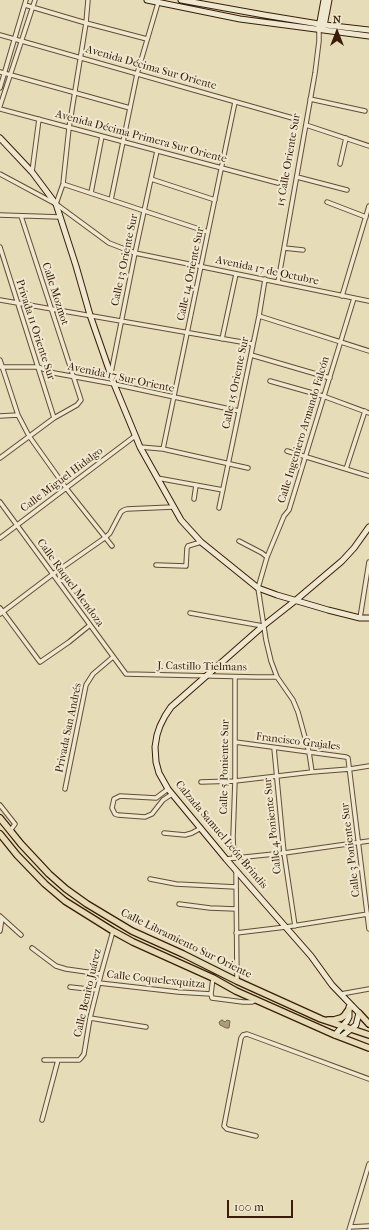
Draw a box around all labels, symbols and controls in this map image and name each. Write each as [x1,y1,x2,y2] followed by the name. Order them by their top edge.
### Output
[317,12,357,52] north arrow
[333,13,341,26] text: N
[84,43,218,93] street label: Avenida Décima Sur Oriente
[54,108,228,166] street label: Avenida Décima Primera Sur Oriente
[274,113,304,207] street label: 15 Calle Oriente Sur
[109,213,141,307] street label: Calle 13 Oriente Sur
[175,226,207,322] street label: Calle 14 Oriente Sur
[214,254,320,288] street label: Avenida 17 de Octubre
[39,261,71,327] street label: Calle Mozmot
[12,278,58,382] street label: Privada 11 Oriente Sur
[220,336,252,430] street label: Calle 15 Oriente Sur
[275,355,333,505] street label: Calle Ingeniero Armando Falcón
[66,360,176,396] street label: Avenida 17 Sur Oriente
[18,445,106,515] street label: Calle Miguel Hidalgo
[34,536,106,630] street label: Calle Raquel Mendoza
[157,660,247,674] street label: J. Castillo Tielmans
[53,682,85,774] street label: Privada San Andrés
[218,719,232,815] street label: Calle 5 Poniente Sur
[255,730,341,754] street label: Francisco Grajales
[261,777,285,875] street label: Calle 4 Poniente Sur
[172,778,270,892] street label: Calzada Samuel León Brindis
[339,802,363,898] street label: Calle 3 Poniente Sur
[118,906,254,982] street label: Calle Libramiento Sur Oriente
[71,947,105,1039] street label: Calle Benito Juárez
[106,968,206,992] street label: Calle Coquelexquitza
[229,1192,295,1218] scale bar
[234,1200,264,1214] text: 100 m

